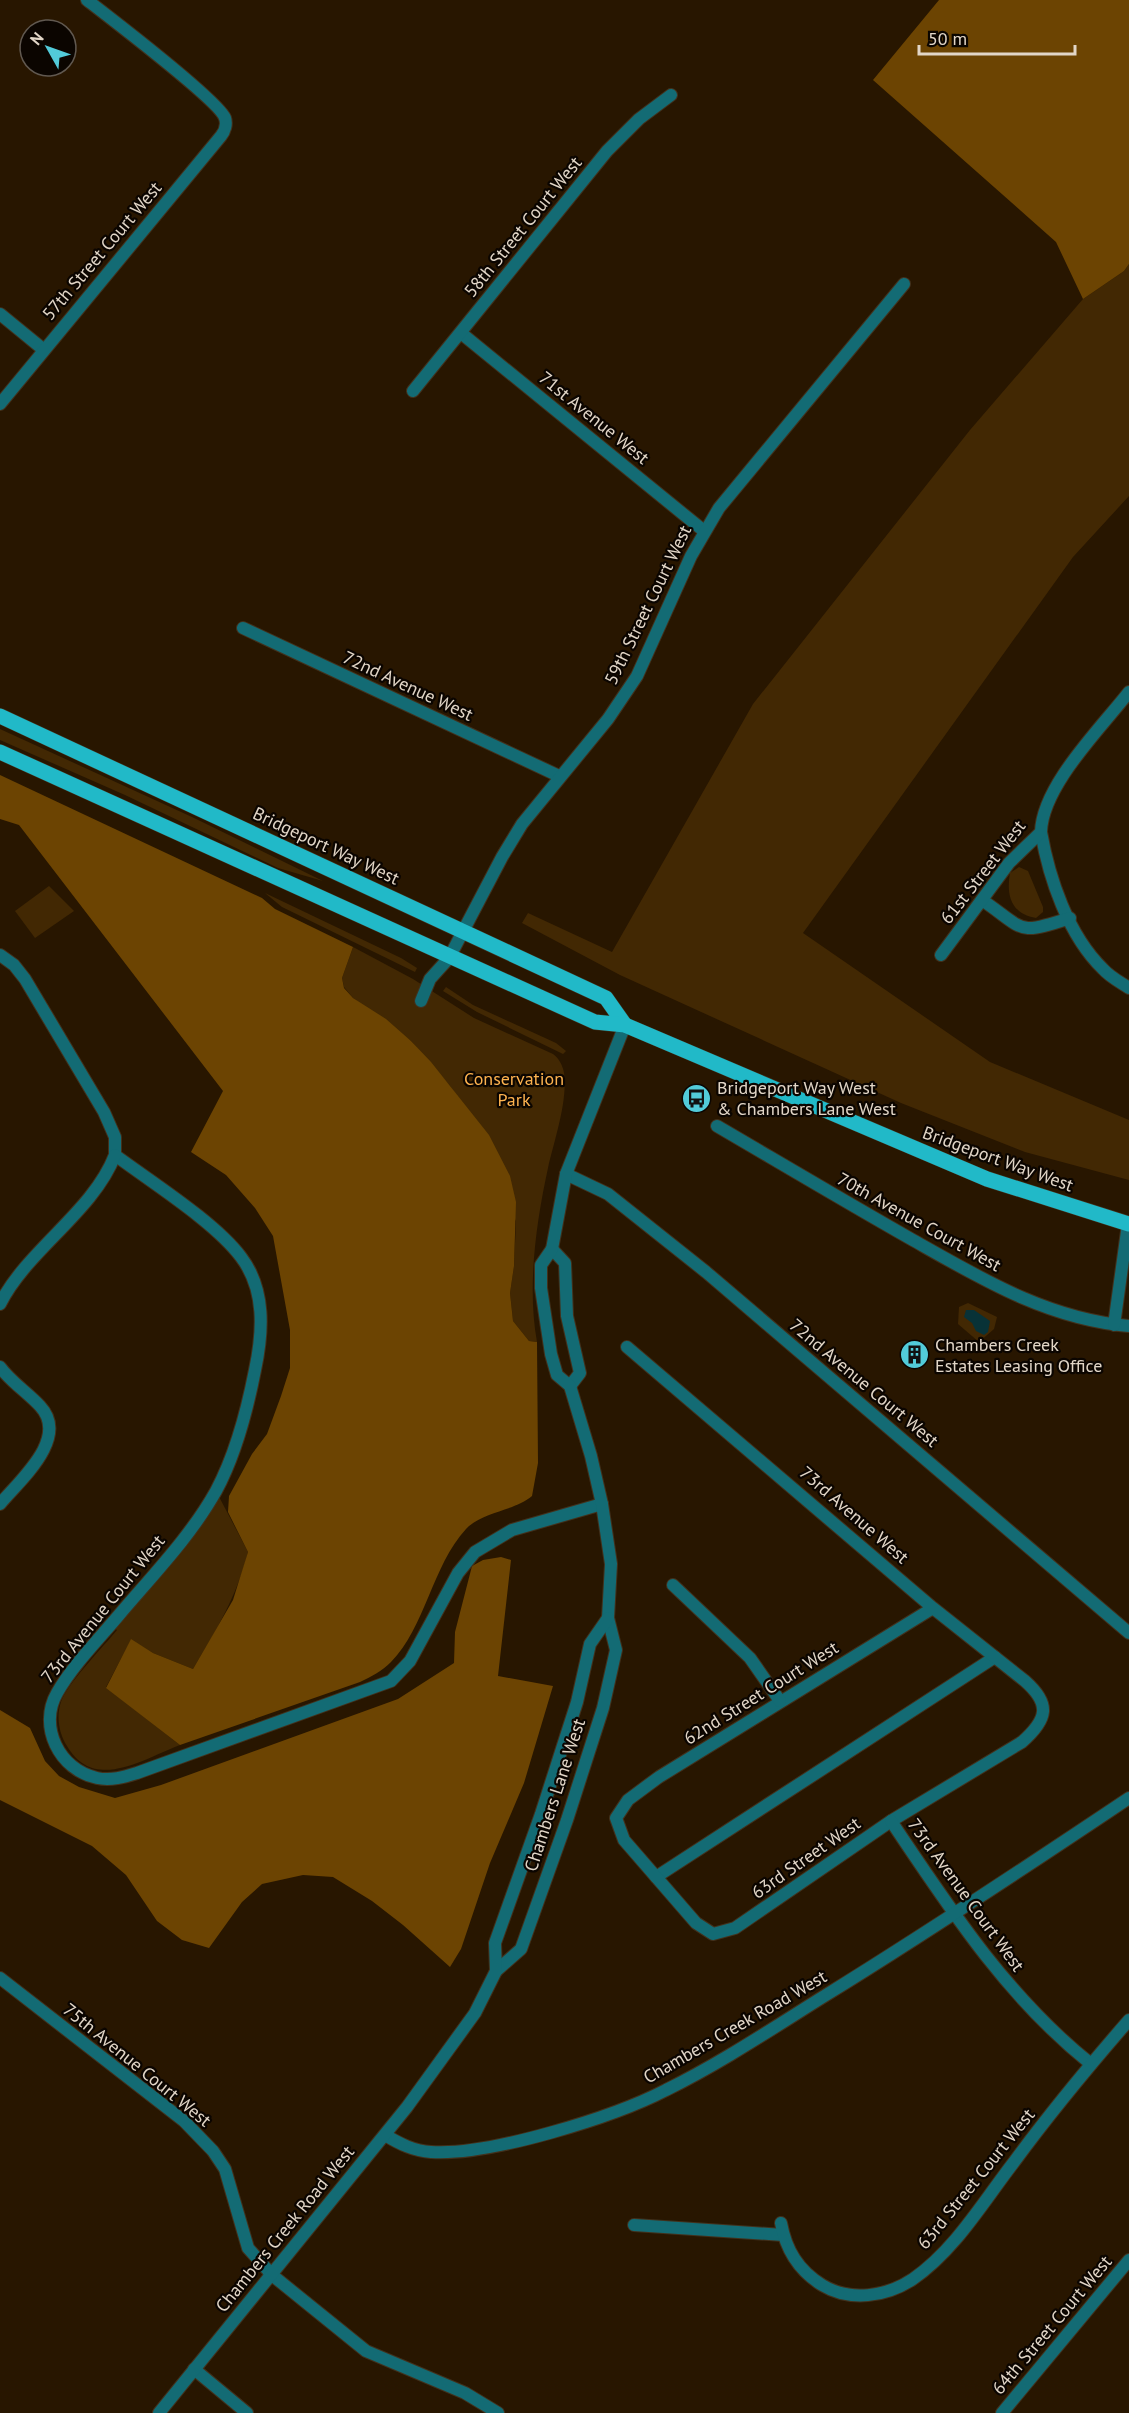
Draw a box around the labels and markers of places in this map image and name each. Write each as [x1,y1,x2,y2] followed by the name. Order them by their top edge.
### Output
[717,1076,896,1120] place label: Bridgeport Way West & Chambers Lane West
[680,1082,712,1114] bus stop icon: Bridgeport Way West & Chambers Lane West
[935,1333,1102,1377] place label: Chambers Creek Estates Leasing Office
[898,1339,930,1371] building icon: Chambers Creek Estates Leasing Office

